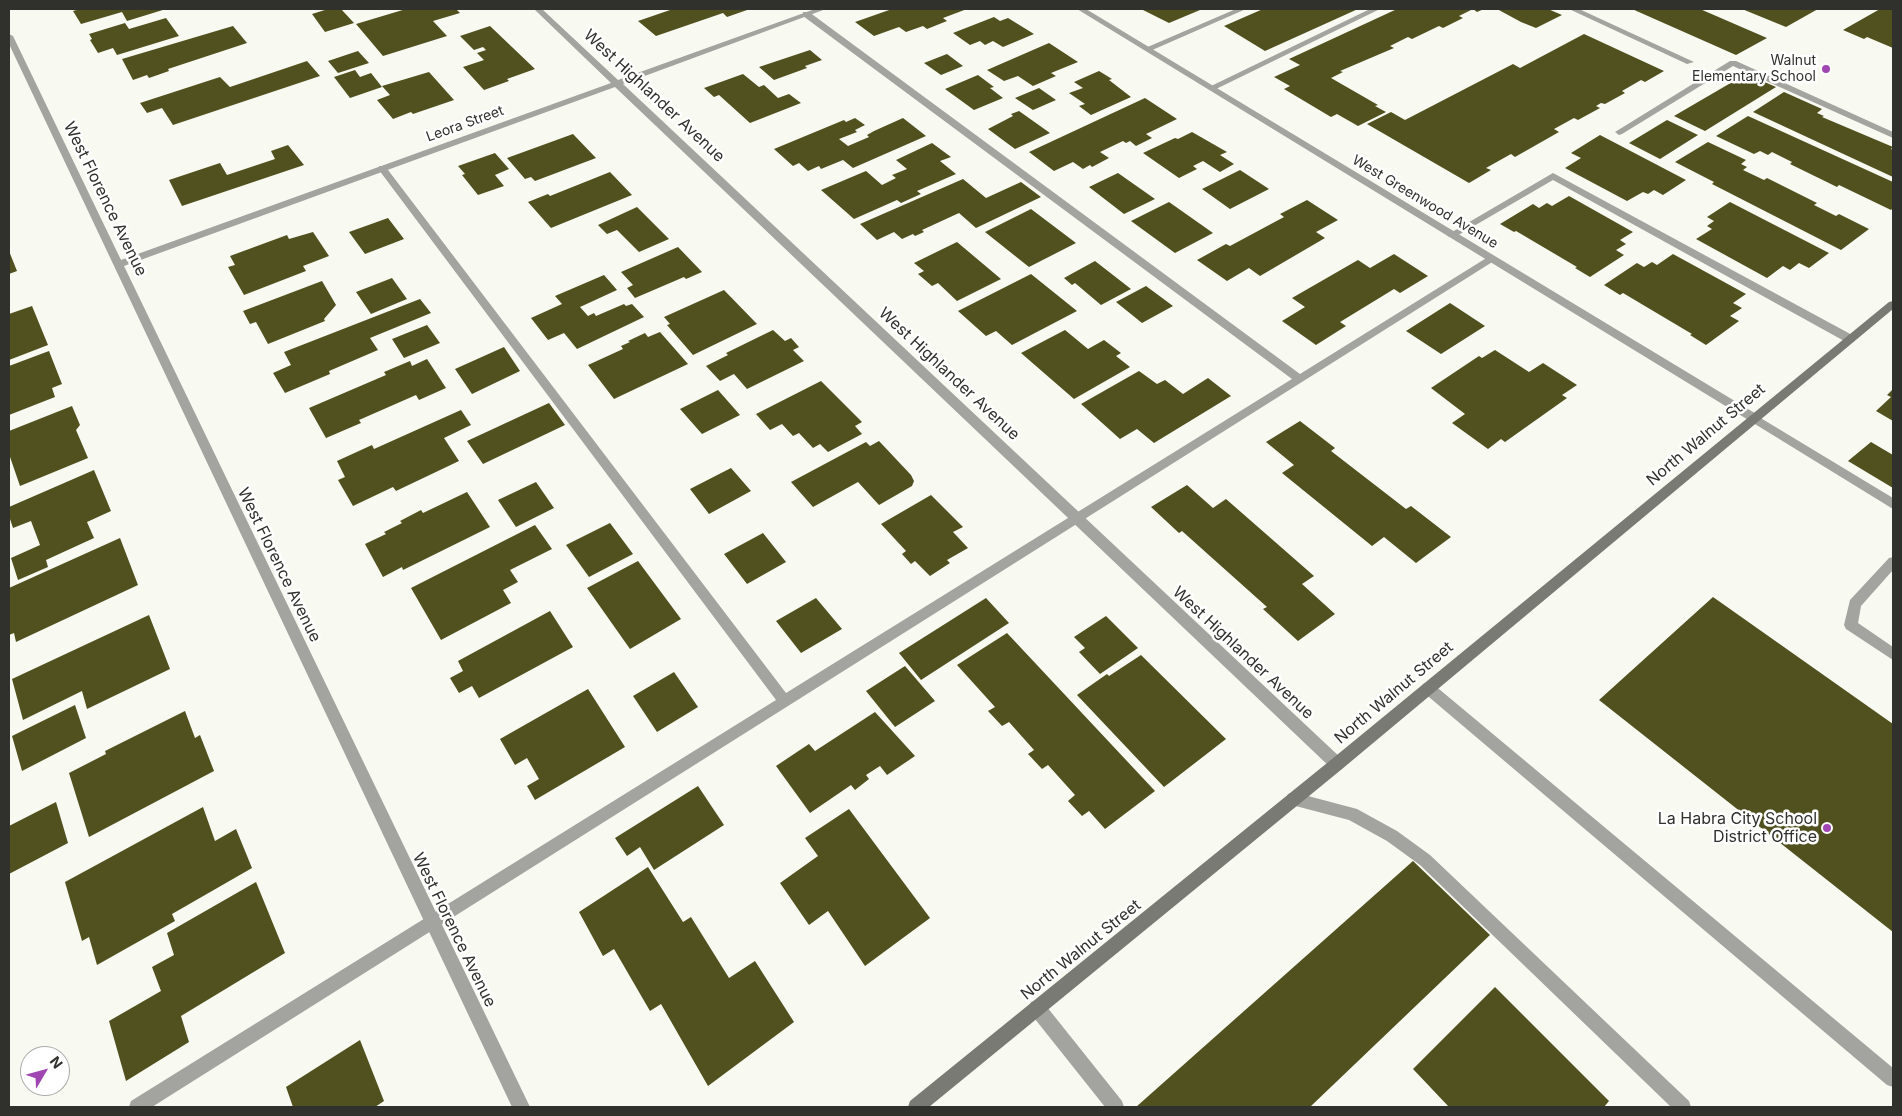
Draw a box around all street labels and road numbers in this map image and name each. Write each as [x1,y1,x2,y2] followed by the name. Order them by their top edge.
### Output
[580,26,728,166] street label: West Highlander Avenue
[424,102,506,146] street label: Leora Street
[59,119,151,279] street label: West Florence Avenue
[1349,152,1501,252] street label: West Greenwood Avenue
[875,304,1023,444] street label: West Highlander Avenue
[1643,380,1769,490] street label: North Walnut Street
[233,485,325,645] street label: West Florence Avenue
[1169,583,1317,723] street label: West Highlander Avenue
[1331,638,1457,748] street label: North Walnut Street
[408,850,500,1010] street label: West Florence Avenue
[1017,896,1145,1004] street label: North Walnut Street

